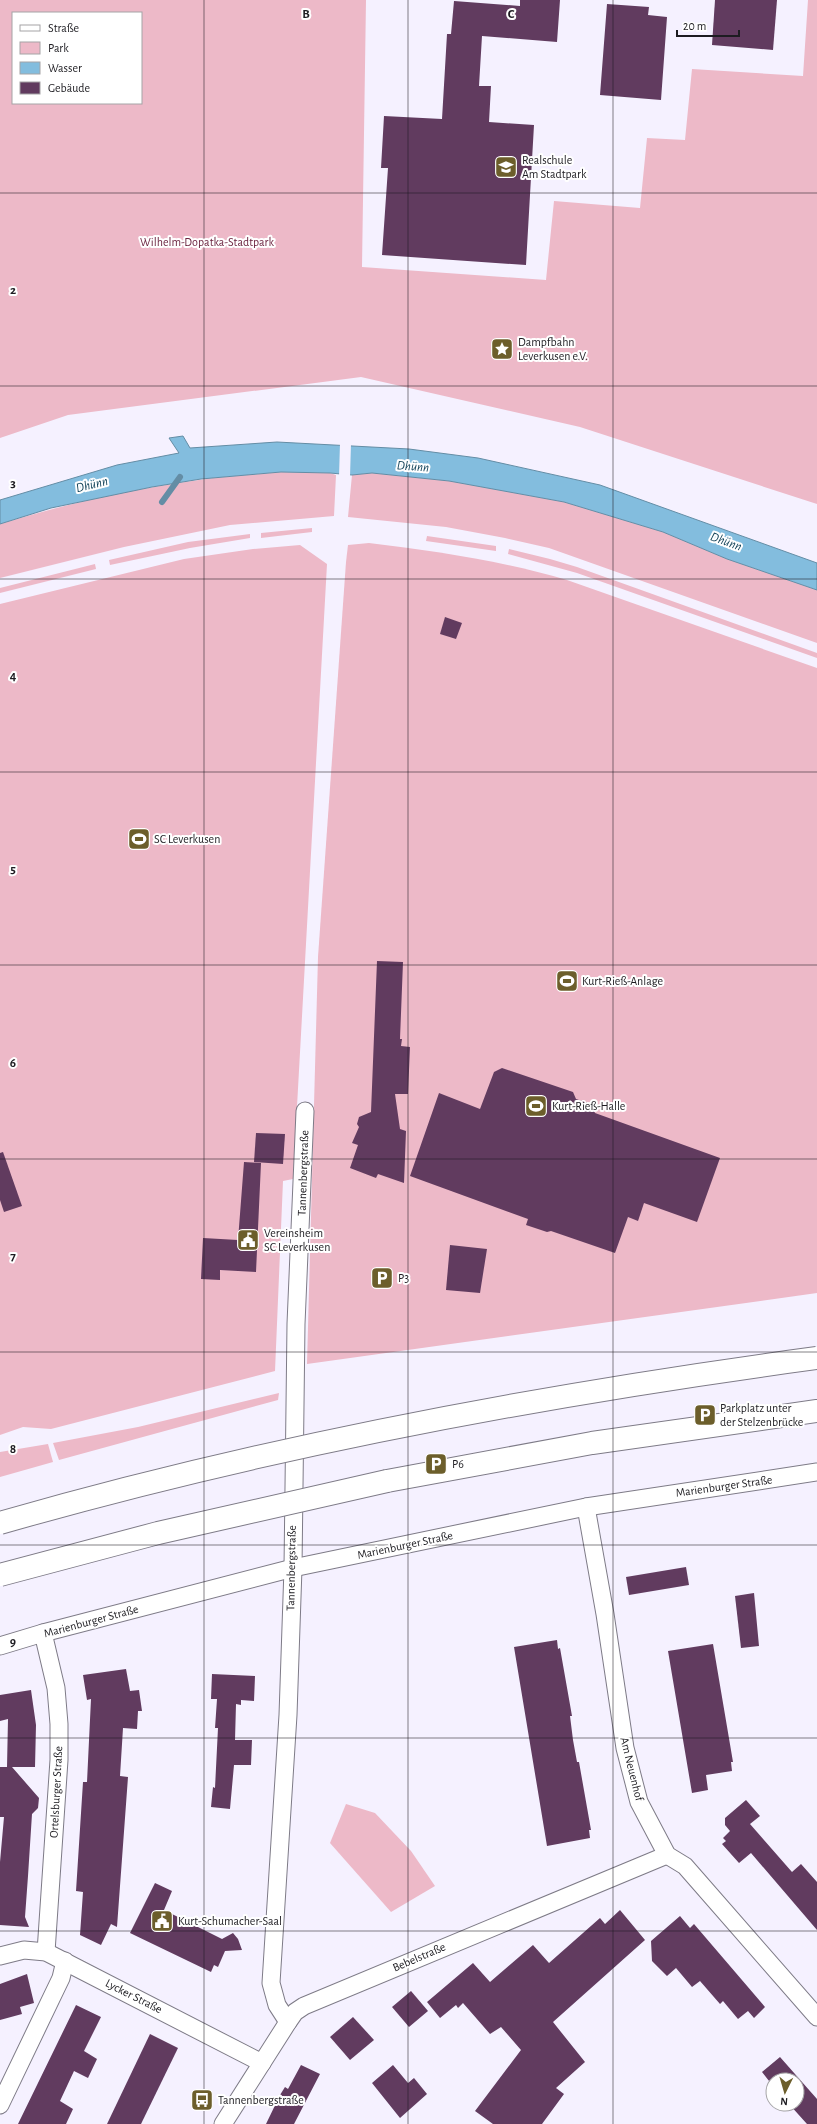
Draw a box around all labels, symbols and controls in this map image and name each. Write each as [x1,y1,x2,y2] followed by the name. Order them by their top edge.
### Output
[302,8,310,21] text: B
[508,8,515,21] text: C
[12,12,142,104] legend
[677,12,739,38] scale bar
[683,20,706,32] text: 20 m
[48,22,79,34] text: Straße
[48,42,69,54] text: Park
[48,62,82,74] text: Wasser
[48,82,90,94] text: Gebäude
[493,154,519,180] school or university icon: Realschule Am Stadtpark
[522,154,587,180] place label: Realschule Am Stadtpark
[140,236,274,248] park label: Wilhelm-Dopatka-Stadtpark
[10,284,16,297] text: 2
[489,336,515,362] place icon: Dampfbahn Leverkusen e.V.
[518,336,588,362] place label: Dampfbahn Leverkusen e.V.
[396,459,430,475] water label: Dhünn
[75,475,109,495] water label: Dhünn
[10,477,16,490] text: 3
[709,530,743,554] water label: Dhünn
[10,670,17,683] text: 4
[126,826,152,852] sports icon: SC Leverkusen
[154,833,220,845] place label: SC Leverkusen
[10,863,16,876] text: 5
[554,968,580,994] sports icon: Kurt-Rieß-Anlage
[582,975,663,987] place label: Kurt-Rieß-Anlage
[10,1057,16,1070] text: 6
[523,1093,549,1119] sports icon: Kurt-Rieß-Halle
[552,1100,625,1112] place label: Kurt-Rieß-Halle
[296,1130,310,1216] street label: Tannenbergstraße
[235,1227,261,1253] public building icon: Vereinsheim SC Leverkusen
[264,1227,330,1253] place label: Vereinsheim SC Leverkusen
[10,1250,16,1263] text: 7
[369,1265,395,1291] parking icon: P3
[398,1272,409,1284] place label: P3
[692,1402,718,1428] parking icon: Parkplatz unter der Stelzenbrücke
[720,1402,803,1428] place label: Parkplatz unter der Stelzenbrücke
[10,1443,16,1456] text: 8
[423,1451,449,1477] parking icon: P6
[452,1458,464,1470] place label: P6
[675,1473,773,1499] street label: Marienburger Straße
[284,1525,298,1611] street label: Tannenbergstraße
[356,1529,454,1561] street label: Marienburger Straße
[42,1603,140,1639] street label: Marienburger Straße
[10,1636,16,1649] text: 9
[618,1736,646,1803] street label: Am Neuenhof
[48,1746,64,1838] street label: Ortelsburger Straße
[149,1908,175,1934] public building icon: Kurt-Schumacher-Saal
[178,1915,282,1927] place label: Kurt-Schumacher-Saal
[391,1940,447,1974] street label: Bebelstraße
[103,1977,164,2016] street label: Lycker Straße
[765,2072,805,2112] north arrow
[189,2087,215,2113] bus stop icon: Tannenbergstraße
[218,2094,304,2106] place label: Tannenbergstraße
[780,2096,788,2107] text: N

